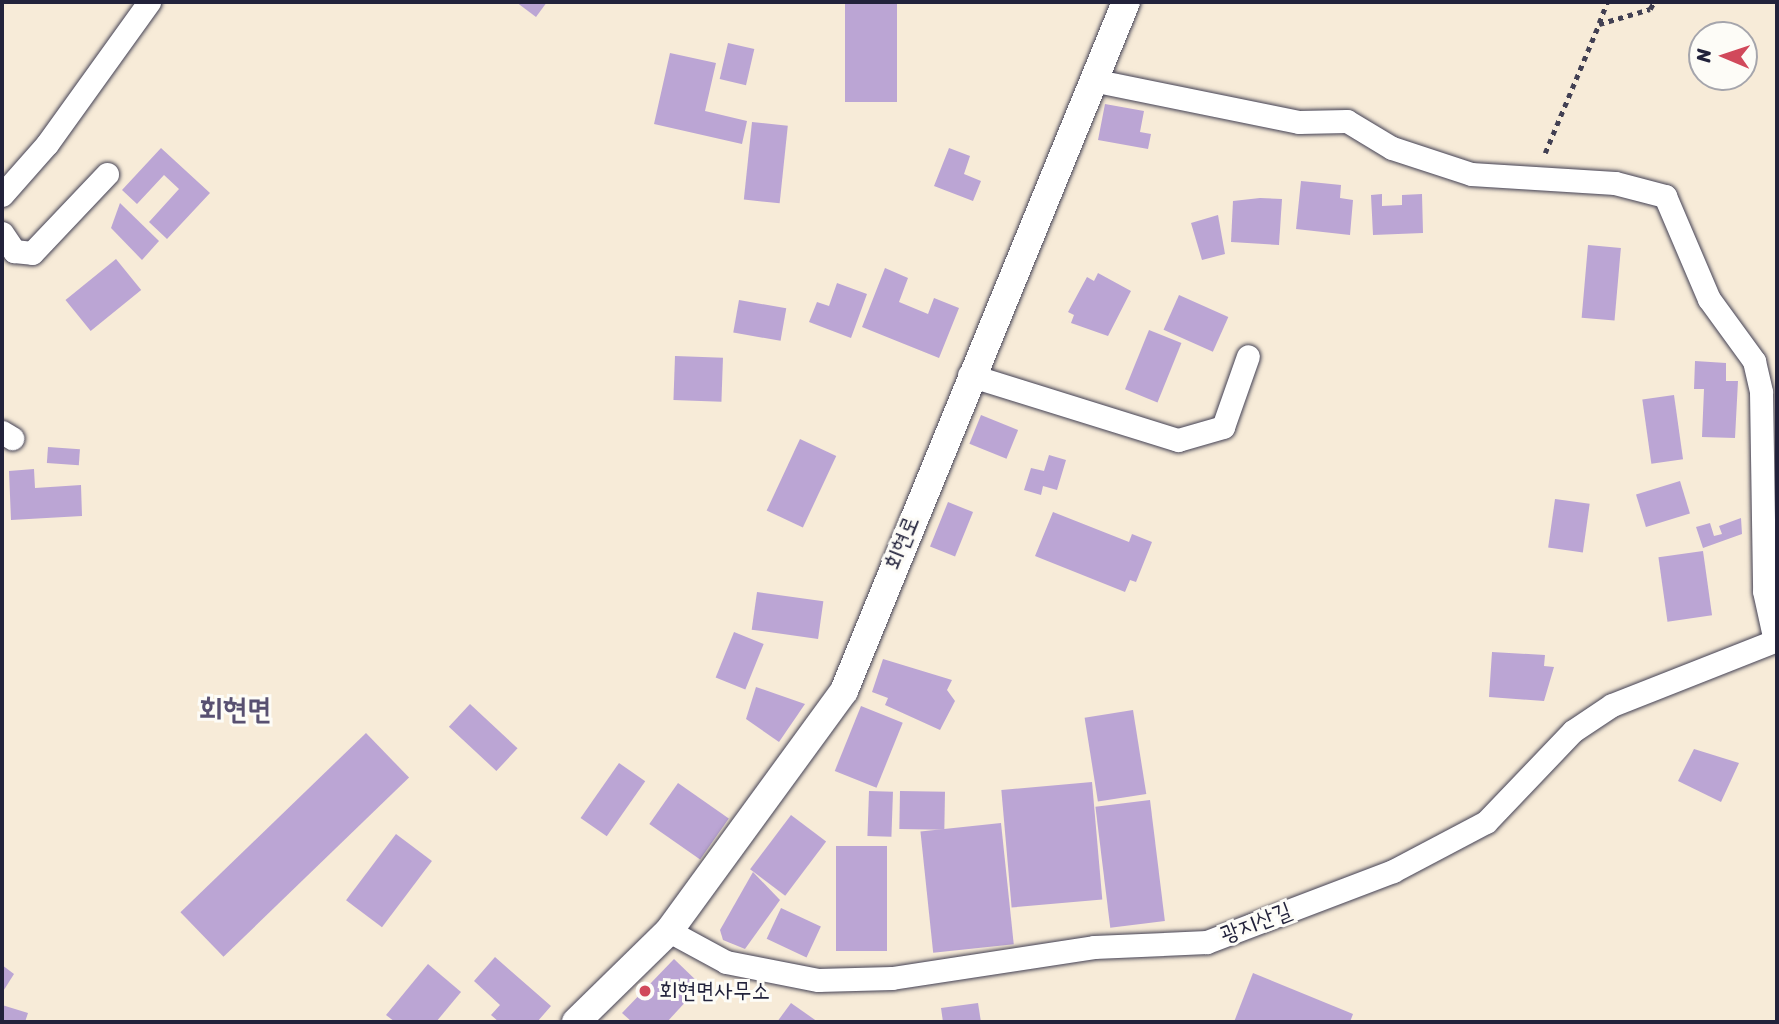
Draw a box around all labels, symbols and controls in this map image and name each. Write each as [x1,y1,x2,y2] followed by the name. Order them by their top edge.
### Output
[1688,21,1758,91] north arrow
[1687,48,1720,62] text: N
[879,512,925,574] street label: 회현로
[199,691,271,727] district label: 회현면
[1216,897,1296,949] street label: 광지산길
[659,977,770,1005] place label: 회현면사무소
[637,983,653,999] marker: 회현면사무소

